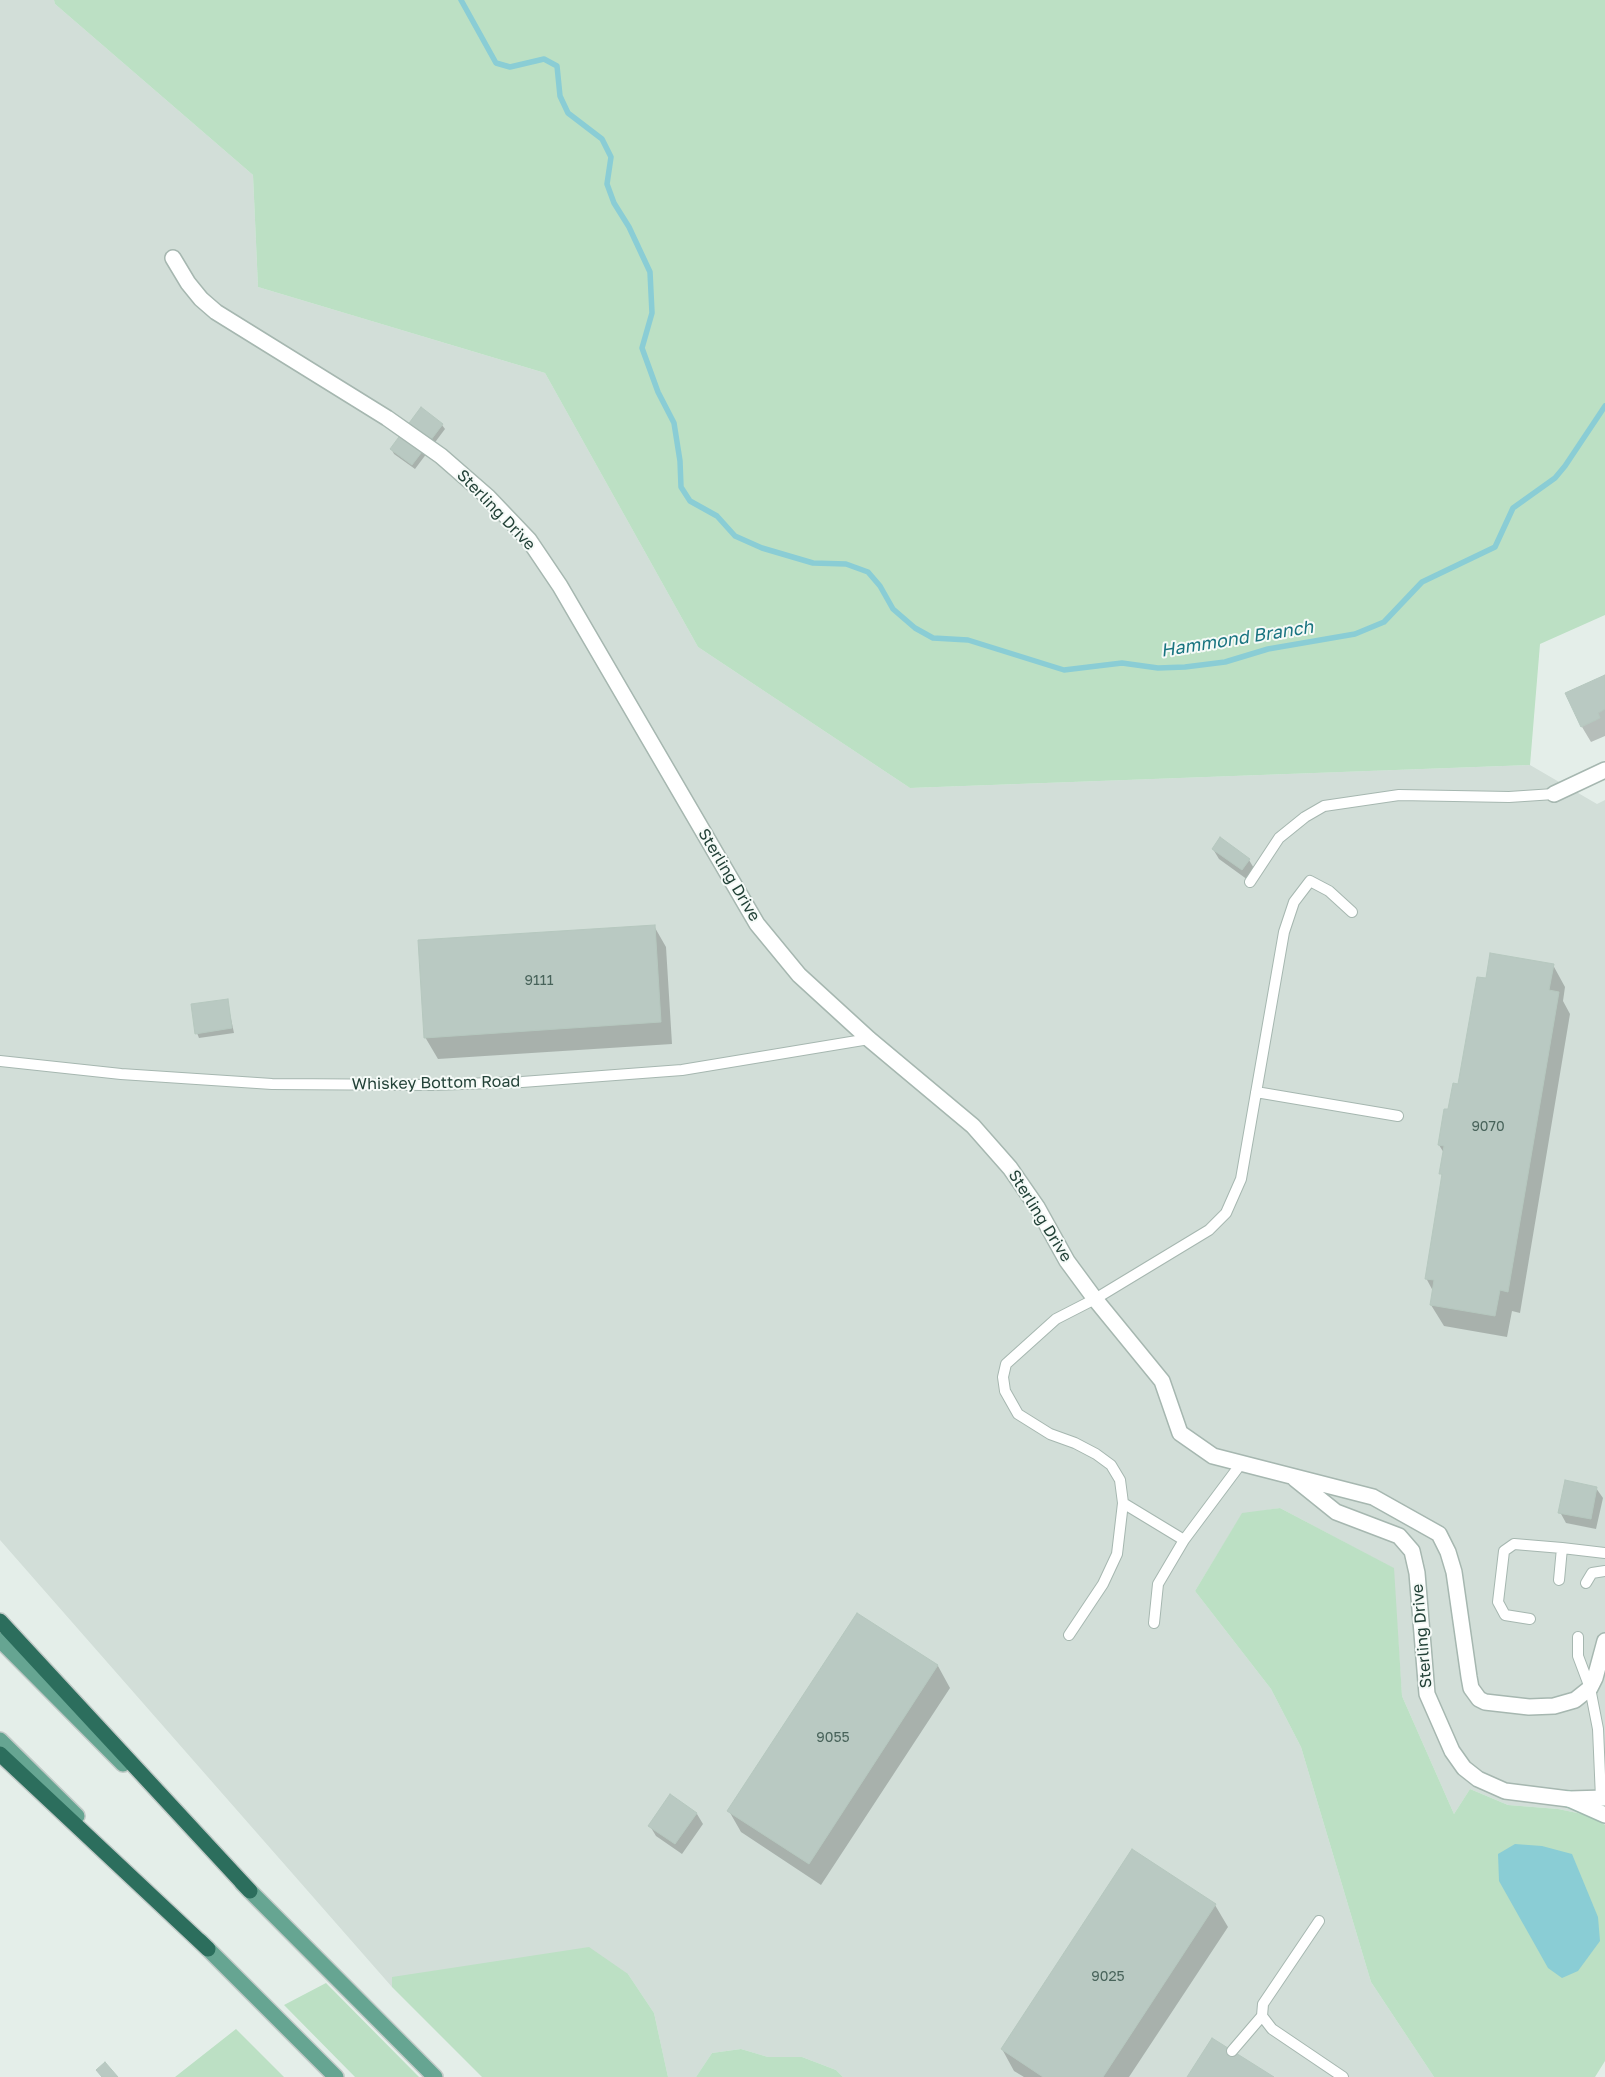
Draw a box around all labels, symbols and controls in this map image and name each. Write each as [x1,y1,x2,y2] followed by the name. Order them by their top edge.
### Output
[453,466,539,554] street label: Sterling Drive
[1159,616,1315,662] water label: Hammond Branch
[694,825,764,925] street label: Sterling Drive
[525,973,553,989] house number: 9111
[352,1072,520,1094] street label: Whiskey Bottom Road
[1471,1119,1505,1135] house number: 9070
[1004,1167,1076,1265] street label: Sterling Drive
[1408,1583,1436,1689] street label: Sterling Drive
[816,1730,850,1746] house number: 9055
[1091,1969,1125,1985] house number: 9025

